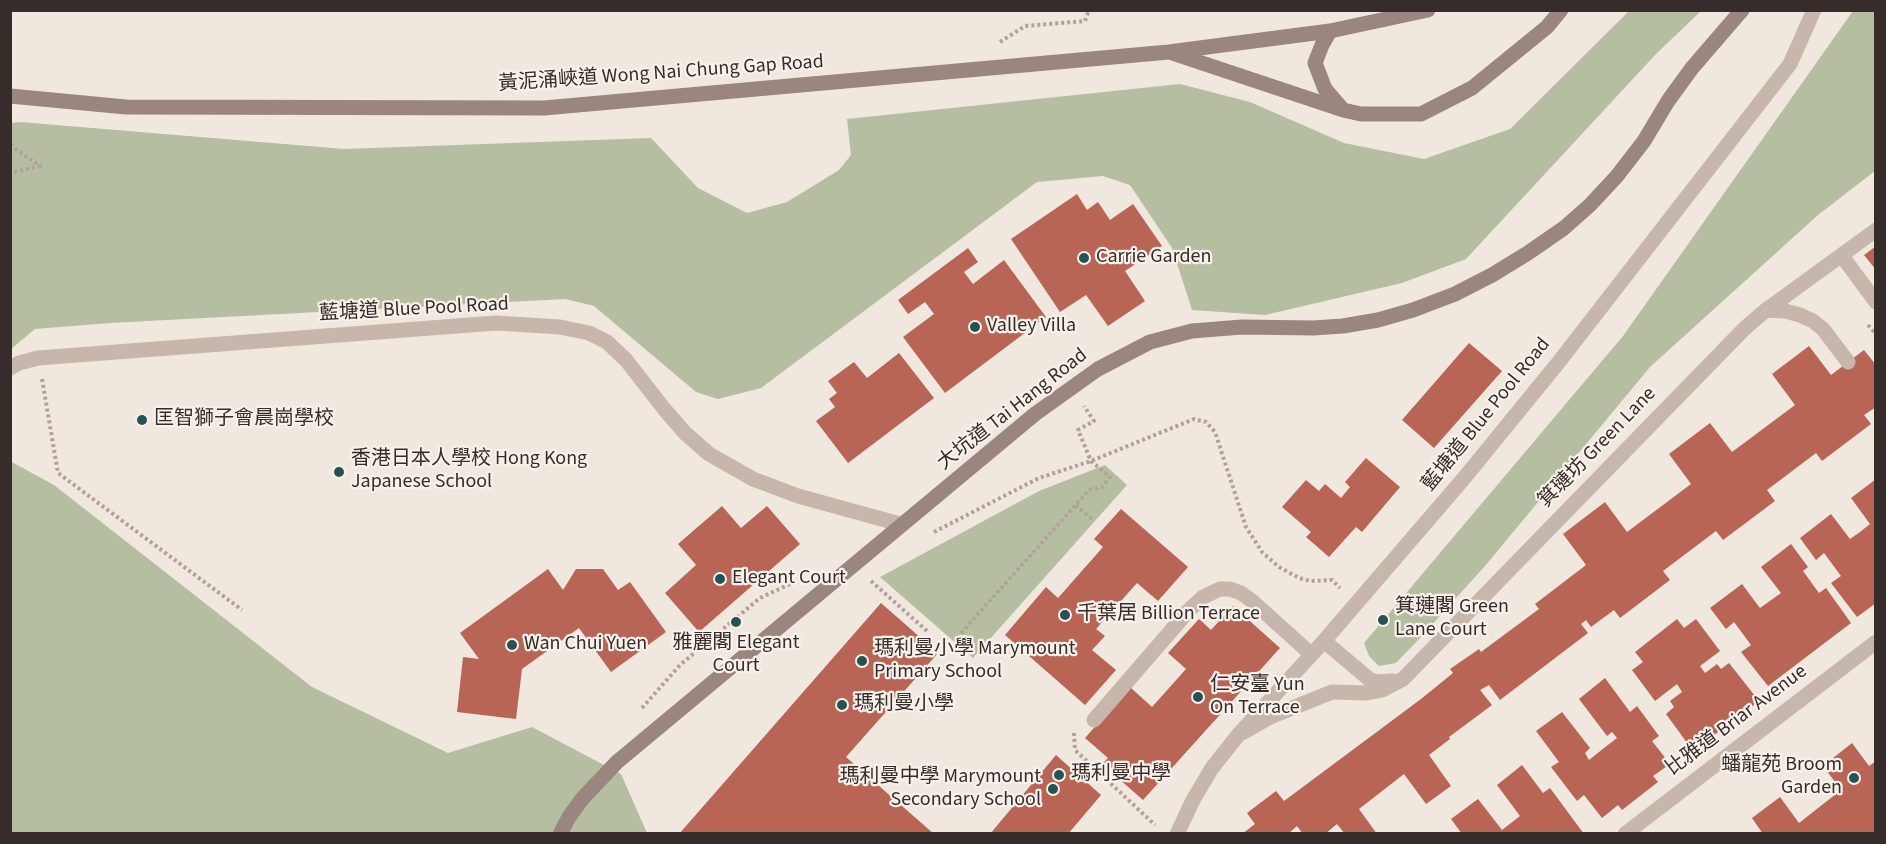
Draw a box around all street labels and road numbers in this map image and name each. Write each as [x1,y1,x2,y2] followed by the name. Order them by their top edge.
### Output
[497,51,825,97] street label: 黃泥涌峽道 Wong Nai Chung Gap Road
[318,293,510,327] street label: 藍塘道 Blue Pool Road
[1418,334,1556,496] street label: 藍塘道 Blue Pool Road
[933,344,1093,476] street label: 大坑道 Tai Hang Road
[1534,383,1662,513] street label: 箕璉坊 Green Lane
[1662,660,1812,782] street label: 比雅道 Briar Avenue

